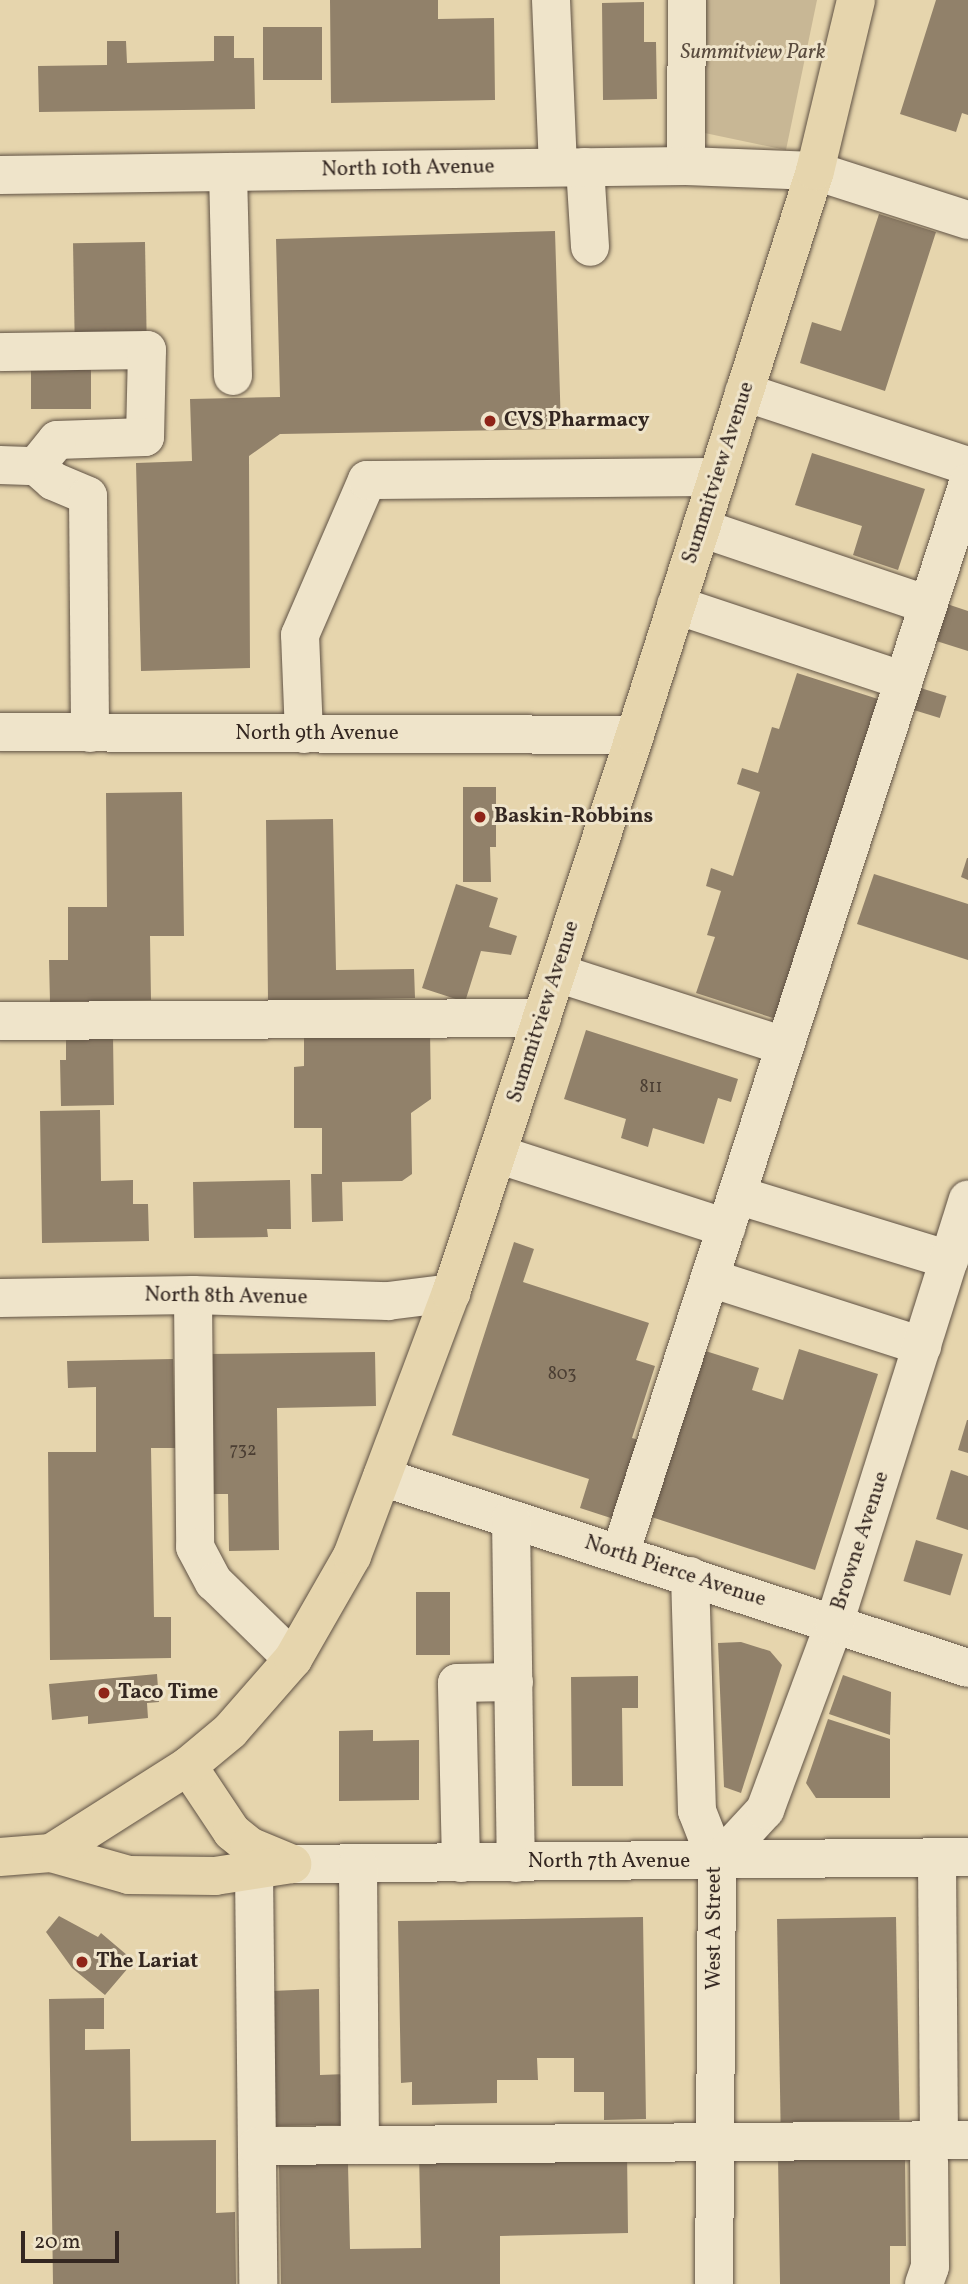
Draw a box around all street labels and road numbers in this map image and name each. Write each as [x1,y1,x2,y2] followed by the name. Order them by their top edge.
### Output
[321,155,495,183] street label: North 10th Avenue
[678,378,760,568] street label: Summitview Avenue
[235,721,399,747] street label: North 9th Avenue
[503,917,585,1107] street label: Summitview Avenue
[144,1283,308,1311] street label: North 8th Avenue
[827,1468,895,1614] street label: Browne Avenue
[581,1531,769,1613] street label: North Pierce Avenue
[528,1849,690,1875] street label: North 7th Avenue
[702,1866,728,1990] street label: West A Street

